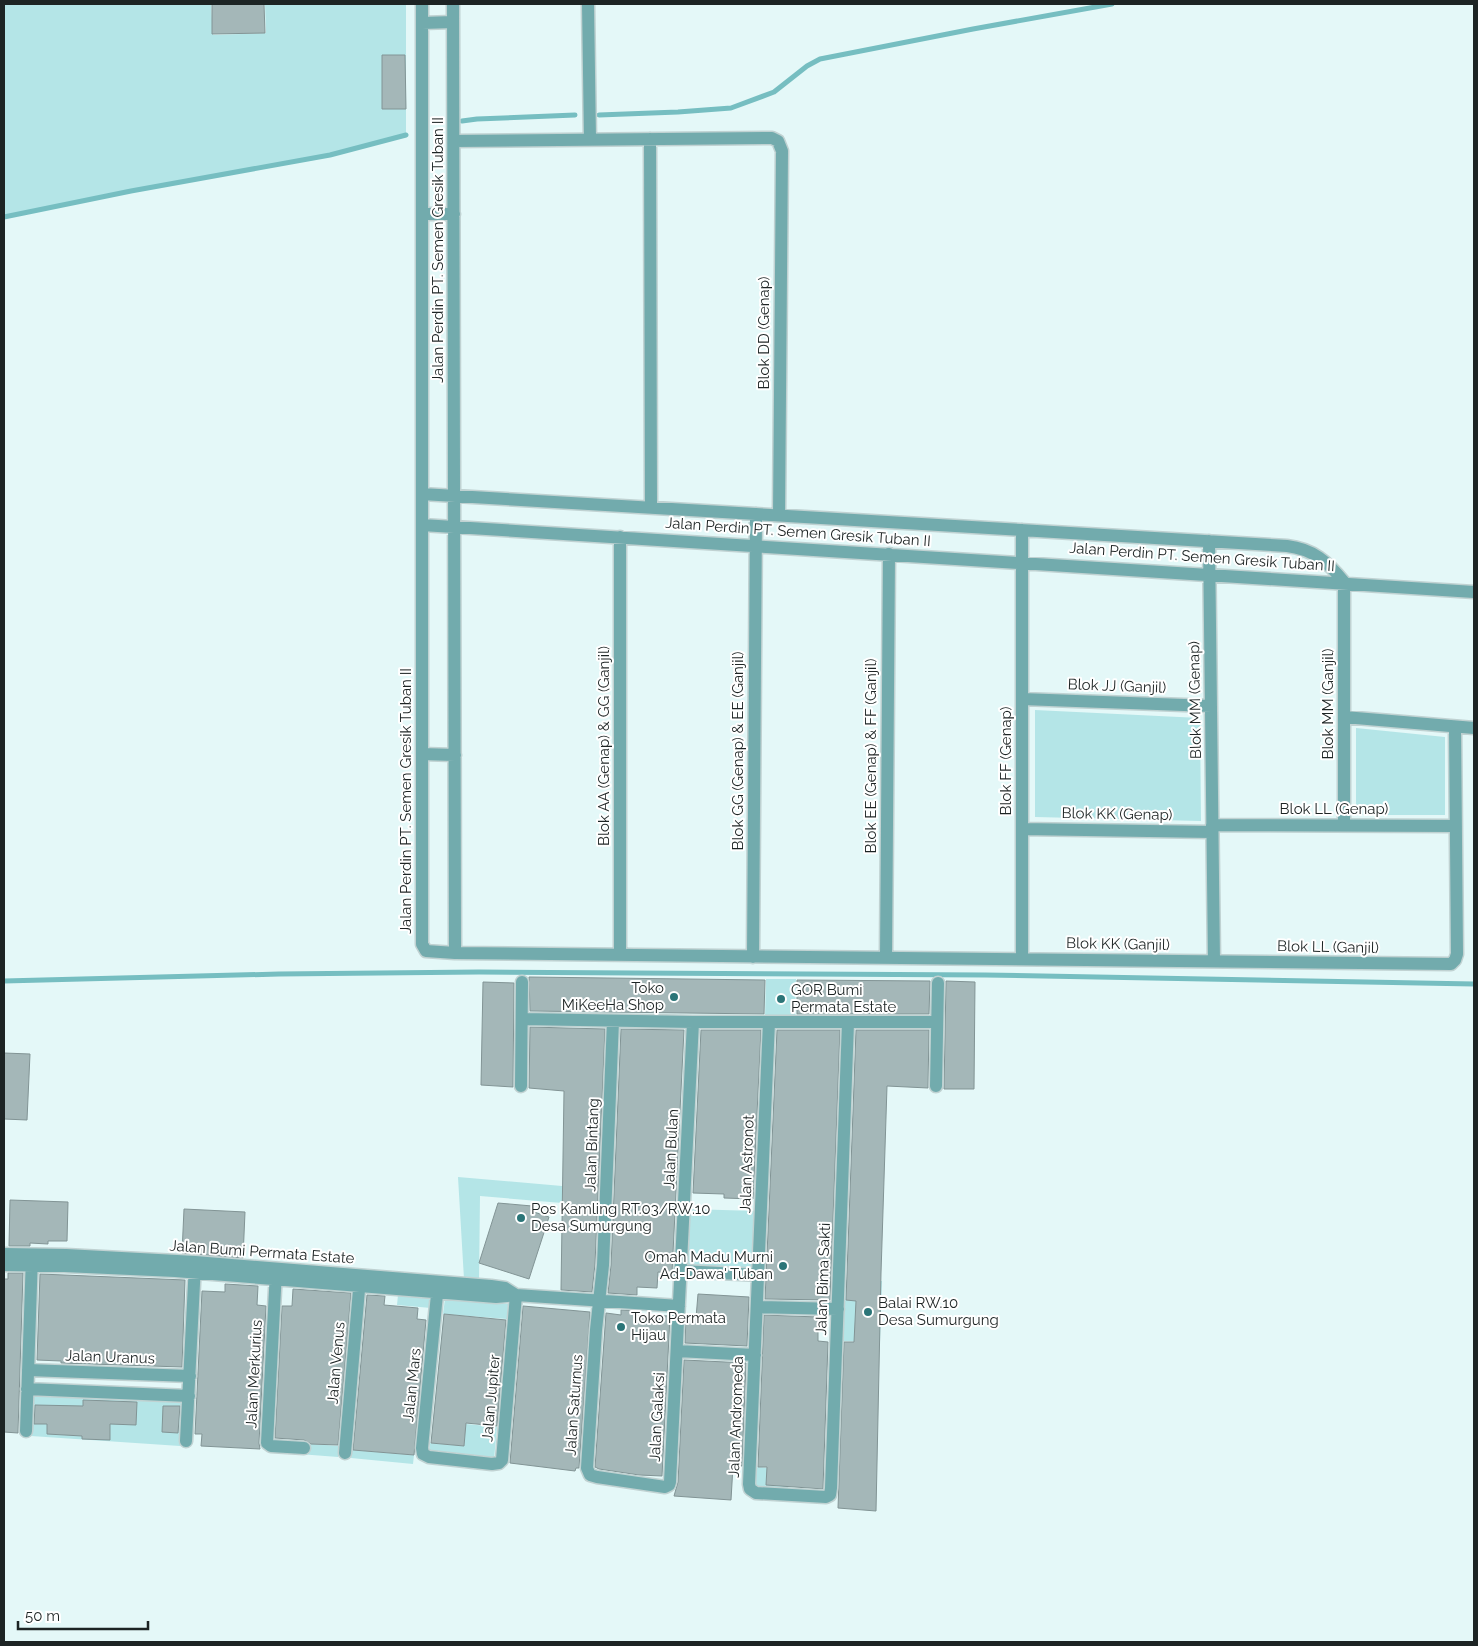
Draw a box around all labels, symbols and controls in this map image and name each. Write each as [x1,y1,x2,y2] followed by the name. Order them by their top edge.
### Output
[429,117,447,383] street label: Jalan Perdin PT. Semen Gresik Tuban II
[755,276,773,390] street label: Blok DD (Genap)
[665,514,931,550] street label: Jalan Perdin PT. Semen Gresik Tuban II
[1069,539,1335,575] street label: Jalan Perdin PT. Semen Gresik Tuban II
[1185,641,1205,759] street label: Blok MM (Genap)
[595,646,613,846] street label: Blok AA (Genap) & GG (Ganjil)
[1319,648,1337,760] street label: Blok MM (Ganjil)
[729,651,747,851] street label: Blok GG (Genap) & EE (Ganjil)
[862,659,880,853] street label: Blok EE (Genap) & FF (Ganjil)
[397,668,415,934] street label: Jalan Perdin PT. Semen Gresik Tuban II
[1067,675,1167,697] street label: Blok JJ (Ganjil)
[997,706,1015,816] street label: Blok FF (Genap)
[1280,800,1388,818] street label: Blok LL (Genap)
[1061,804,1173,824] street label: Blok KK (Genap)
[1066,934,1170,954] street label: Blok KK (Ganjil)
[1277,937,1379,957] street label: Blok LL (Ganjil)
[562,979,664,1014] place label: Toko MiKeeHa Shop
[791,981,897,1016] place label: GOR Bumi Permata Estate
[668,991,680,1003] marker: Toko MiKeeHa Shop
[775,993,787,1005] marker: GOR Bumi Permata Estate
[581,1098,603,1192] street label: Jalan Bintang
[660,1109,682,1189] street label: Jalan Bulan
[736,1114,758,1214] street label: Jalan Astronot
[531,1200,710,1235] place label: Pos Kamling RT.03/RW.10 Desa Sumurgung
[515,1212,527,1224] marker: Pos Kamling RT.03/RW.10 Desa Sumurgung
[812,1222,834,1336] street label: Jalan Bima Sakti
[169,1237,355,1267] street label: Jalan Bumi Permata Estate
[645,1248,773,1283] place label: Omah Madu Murni Ad-Dawa' Tuban
[777,1260,789,1272] marker: Omah Madu Murni Ad-Dawa' Tuban
[878,1294,999,1329] place label: Balai RW.10 Desa Sumurgung
[862,1306,874,1318] marker: Balai RW.10 Desa Sumurgung
[631,1309,726,1344] place label: Toko Permata Hijau
[242,1319,266,1429] street label: Jalan Merkurius
[323,1321,349,1405] street label: Jalan Venus
[615,1321,627,1333] marker: Toko Permata Hijau
[65,1346,155,1368] street label: Jalan Uranus
[399,1347,425,1423] street label: Jalan Mars
[478,1353,504,1442] street label: Jalan Jupiter
[561,1354,587,1456] street label: Jalan Saturnus
[725,1356,747,1478] street label: Jalan Andromeda
[646,1372,668,1462] street label: Jalan Galaksi
[18,1598,148,1630] scale bar
[25,1607,60,1625] text: 50 m

